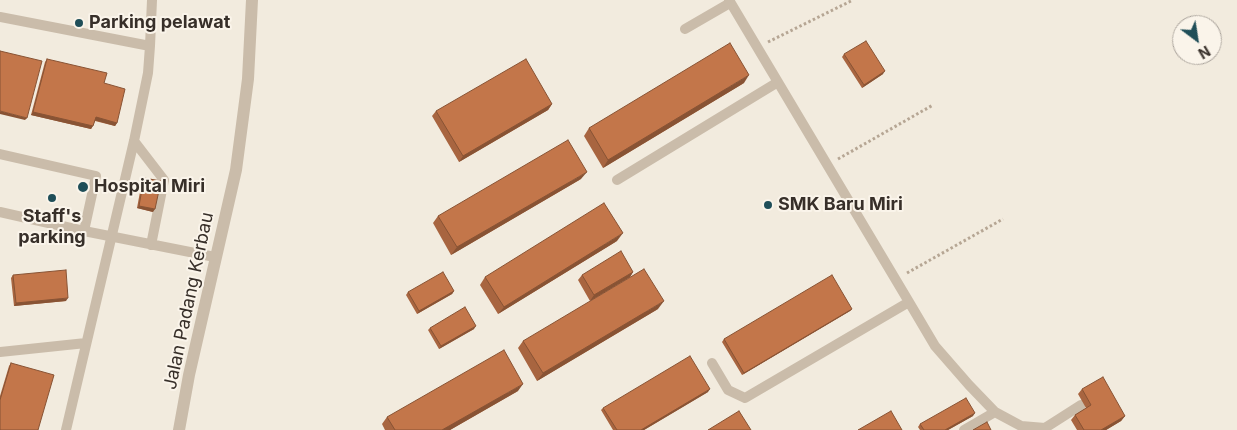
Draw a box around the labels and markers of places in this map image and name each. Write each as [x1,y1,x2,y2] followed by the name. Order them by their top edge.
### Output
[89,12,230,34] place label: Parking pelawat
[73,17,85,29] marker: Parking pelawat
[94,176,205,198] place label: Hospital Miri
[76,180,90,194] marker: Hospital Miri
[46,192,58,204] marker: Staff's parking
[778,194,903,216] place label: SMK Baru Miri
[762,199,774,211] marker: SMK Baru Miri
[18,206,86,248] place label: Staff's parking

